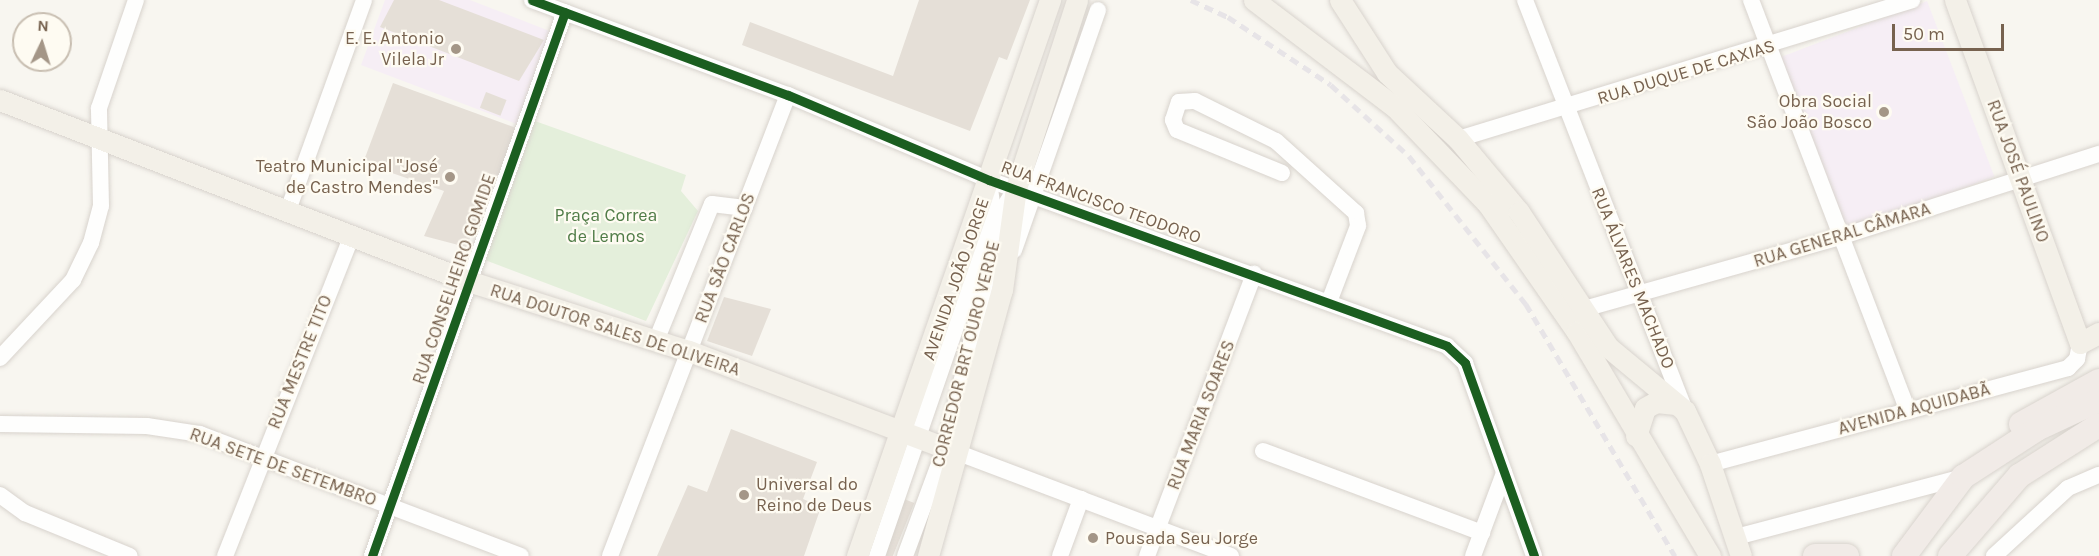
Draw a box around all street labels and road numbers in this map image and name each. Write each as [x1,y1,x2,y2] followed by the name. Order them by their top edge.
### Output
[1595,35,1777,109] street label: RUA DUQUE DE CAXIAS
[1982,97,2054,245] street label: RUA JOSÉ PAULINO
[998,156,1204,248] street label: RUA FRANCISCO TEODORO
[408,171,500,387] street label: RUA CONSELHEIRO GOMIDE
[1587,184,1679,372] street label: RUA ÁLVARES MACHADO
[690,190,760,326] street label: RUA SÃO CARLOS
[918,195,994,363] street label: AVENIDA JOÃO JORGE
[1751,198,1933,272] street label: RUA GENERAL CÂMARA
[927,239,1005,469] street label: CORREDOR BRT OURO VERDE
[487,279,743,381] street label: RUA DOUTOR SALES DE OLIVEIRA
[263,292,337,432] street label: RUA MESTRE TITO
[1163,337,1239,493] street label: RUA MARIA SOARES
[1836,378,1992,440] street label: AVENIDA AQUIDABÃ
[187,423,379,511] street label: RUA SETE DE SETEMBRO

